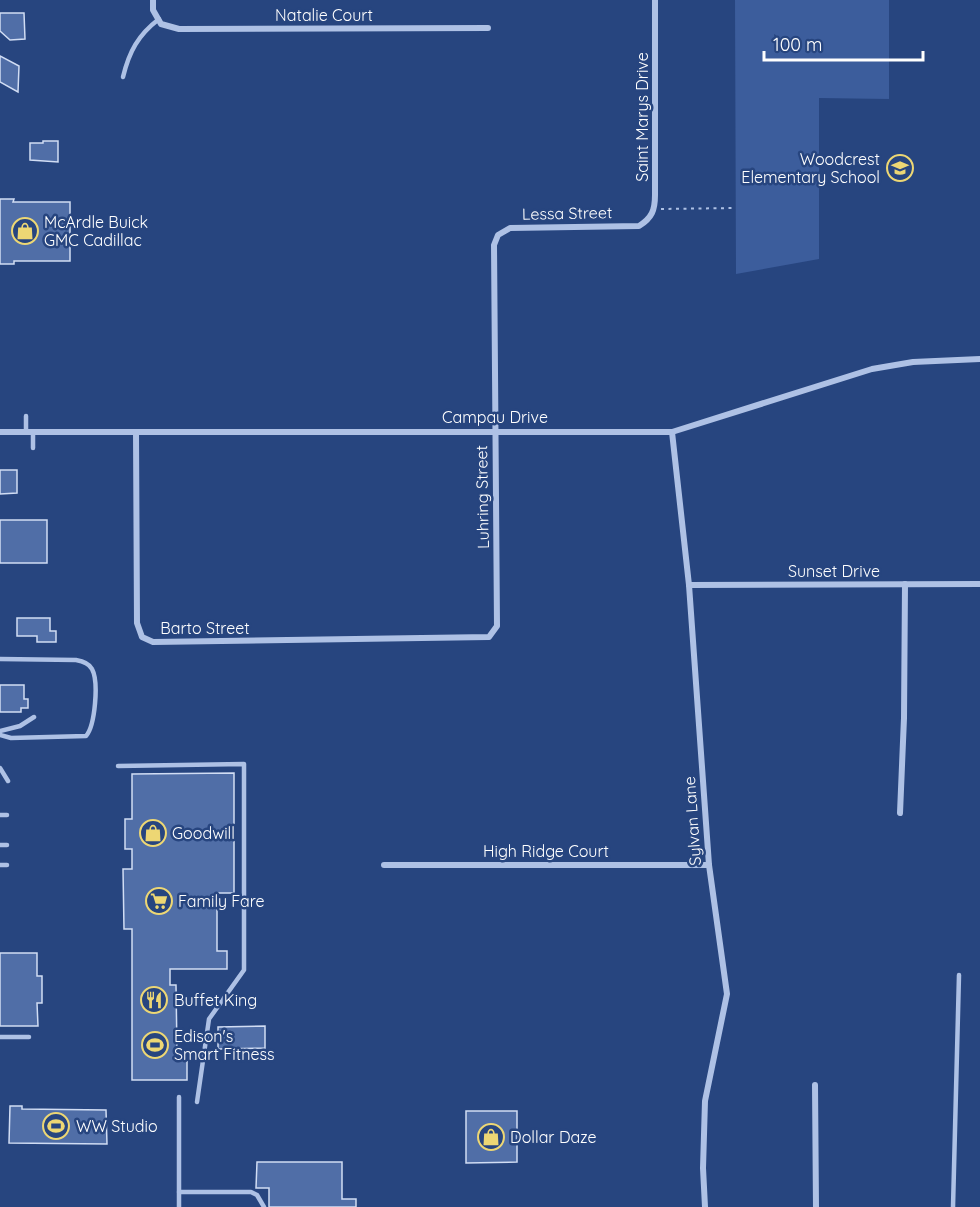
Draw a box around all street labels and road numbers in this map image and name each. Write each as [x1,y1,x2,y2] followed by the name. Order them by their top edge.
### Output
[275,5,373,25] street label: Natalie Court
[632,52,652,182] street label: Saint Marys Drive
[522,202,612,224] street label: Lessa Street
[442,407,548,427] street label: Campau Drive
[471,445,493,549] street label: Luhring Street
[788,561,880,581] street label: Sunset Drive
[160,618,250,638] street label: Barto Street
[679,776,705,866] street label: Sylvan Lane
[483,841,609,861] street label: High Ridge Court

